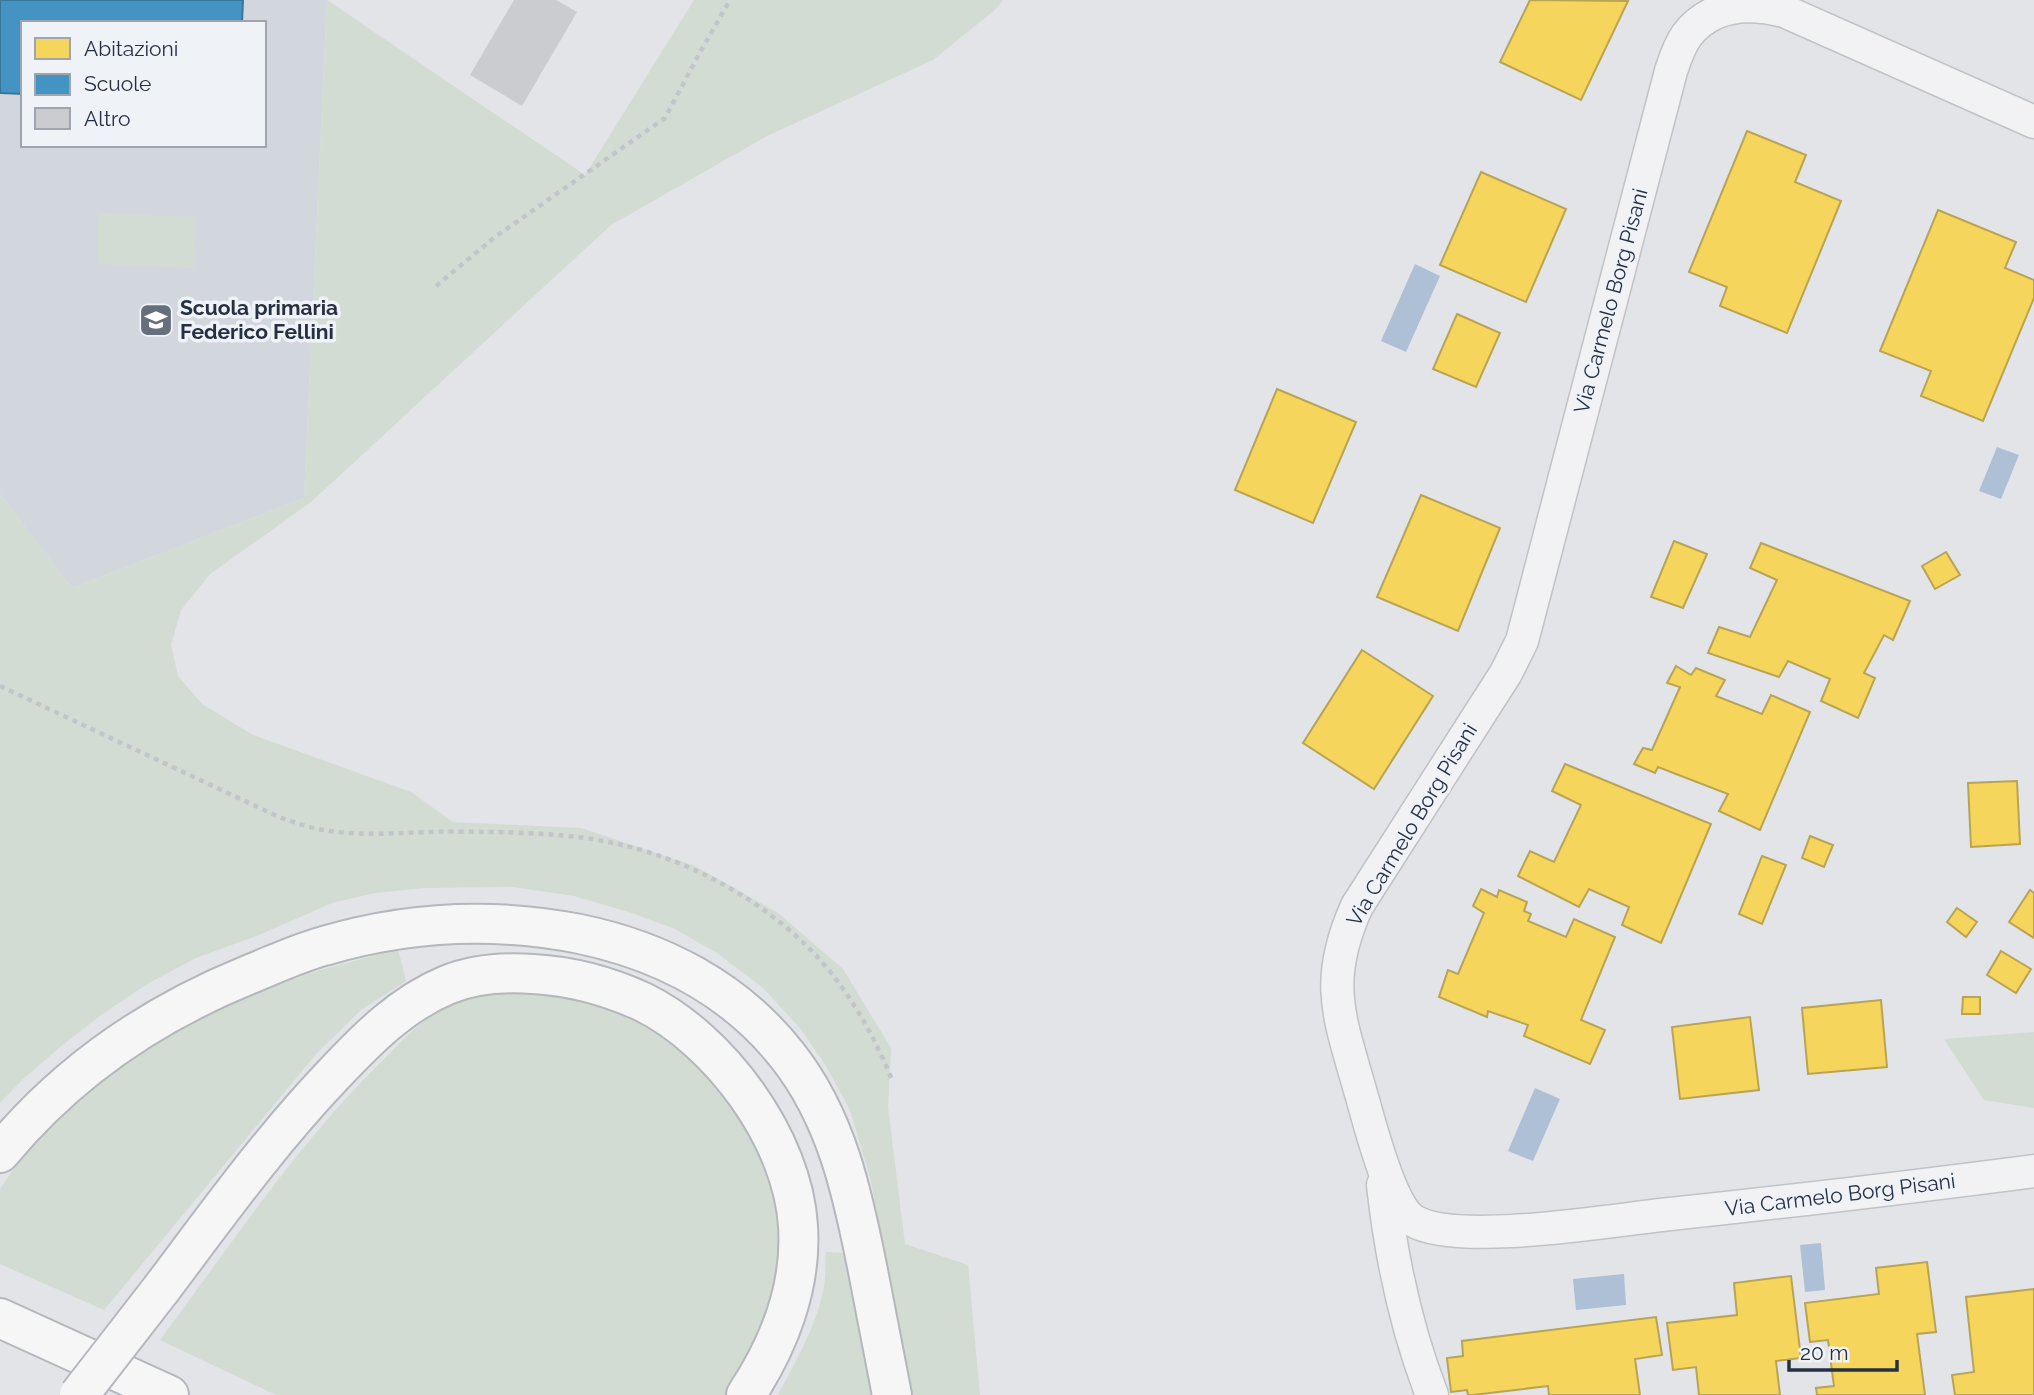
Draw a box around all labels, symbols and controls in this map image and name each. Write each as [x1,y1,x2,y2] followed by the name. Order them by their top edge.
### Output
[21,21,266,147] legend
[84,36,178,61] text: Abitazioni
[84,71,151,96] text: Scuole
[84,106,130,131] text: Altro
[1568,186,1653,416] street label: Via Carmelo Borg Pisani
[180,295,338,344] place label: Scuola primaria Federico Fellini
[137,301,175,339] school or university icon: Scuola primaria Federico Fellini
[1341,719,1482,931] street label: Via Carmelo Borg Pisani
[1723,1168,1957,1221] street label: Via Carmelo Borg Pisani
[1789,1328,1898,1372] scale bar
[1800,1340,1848,1365] text: 20 m

